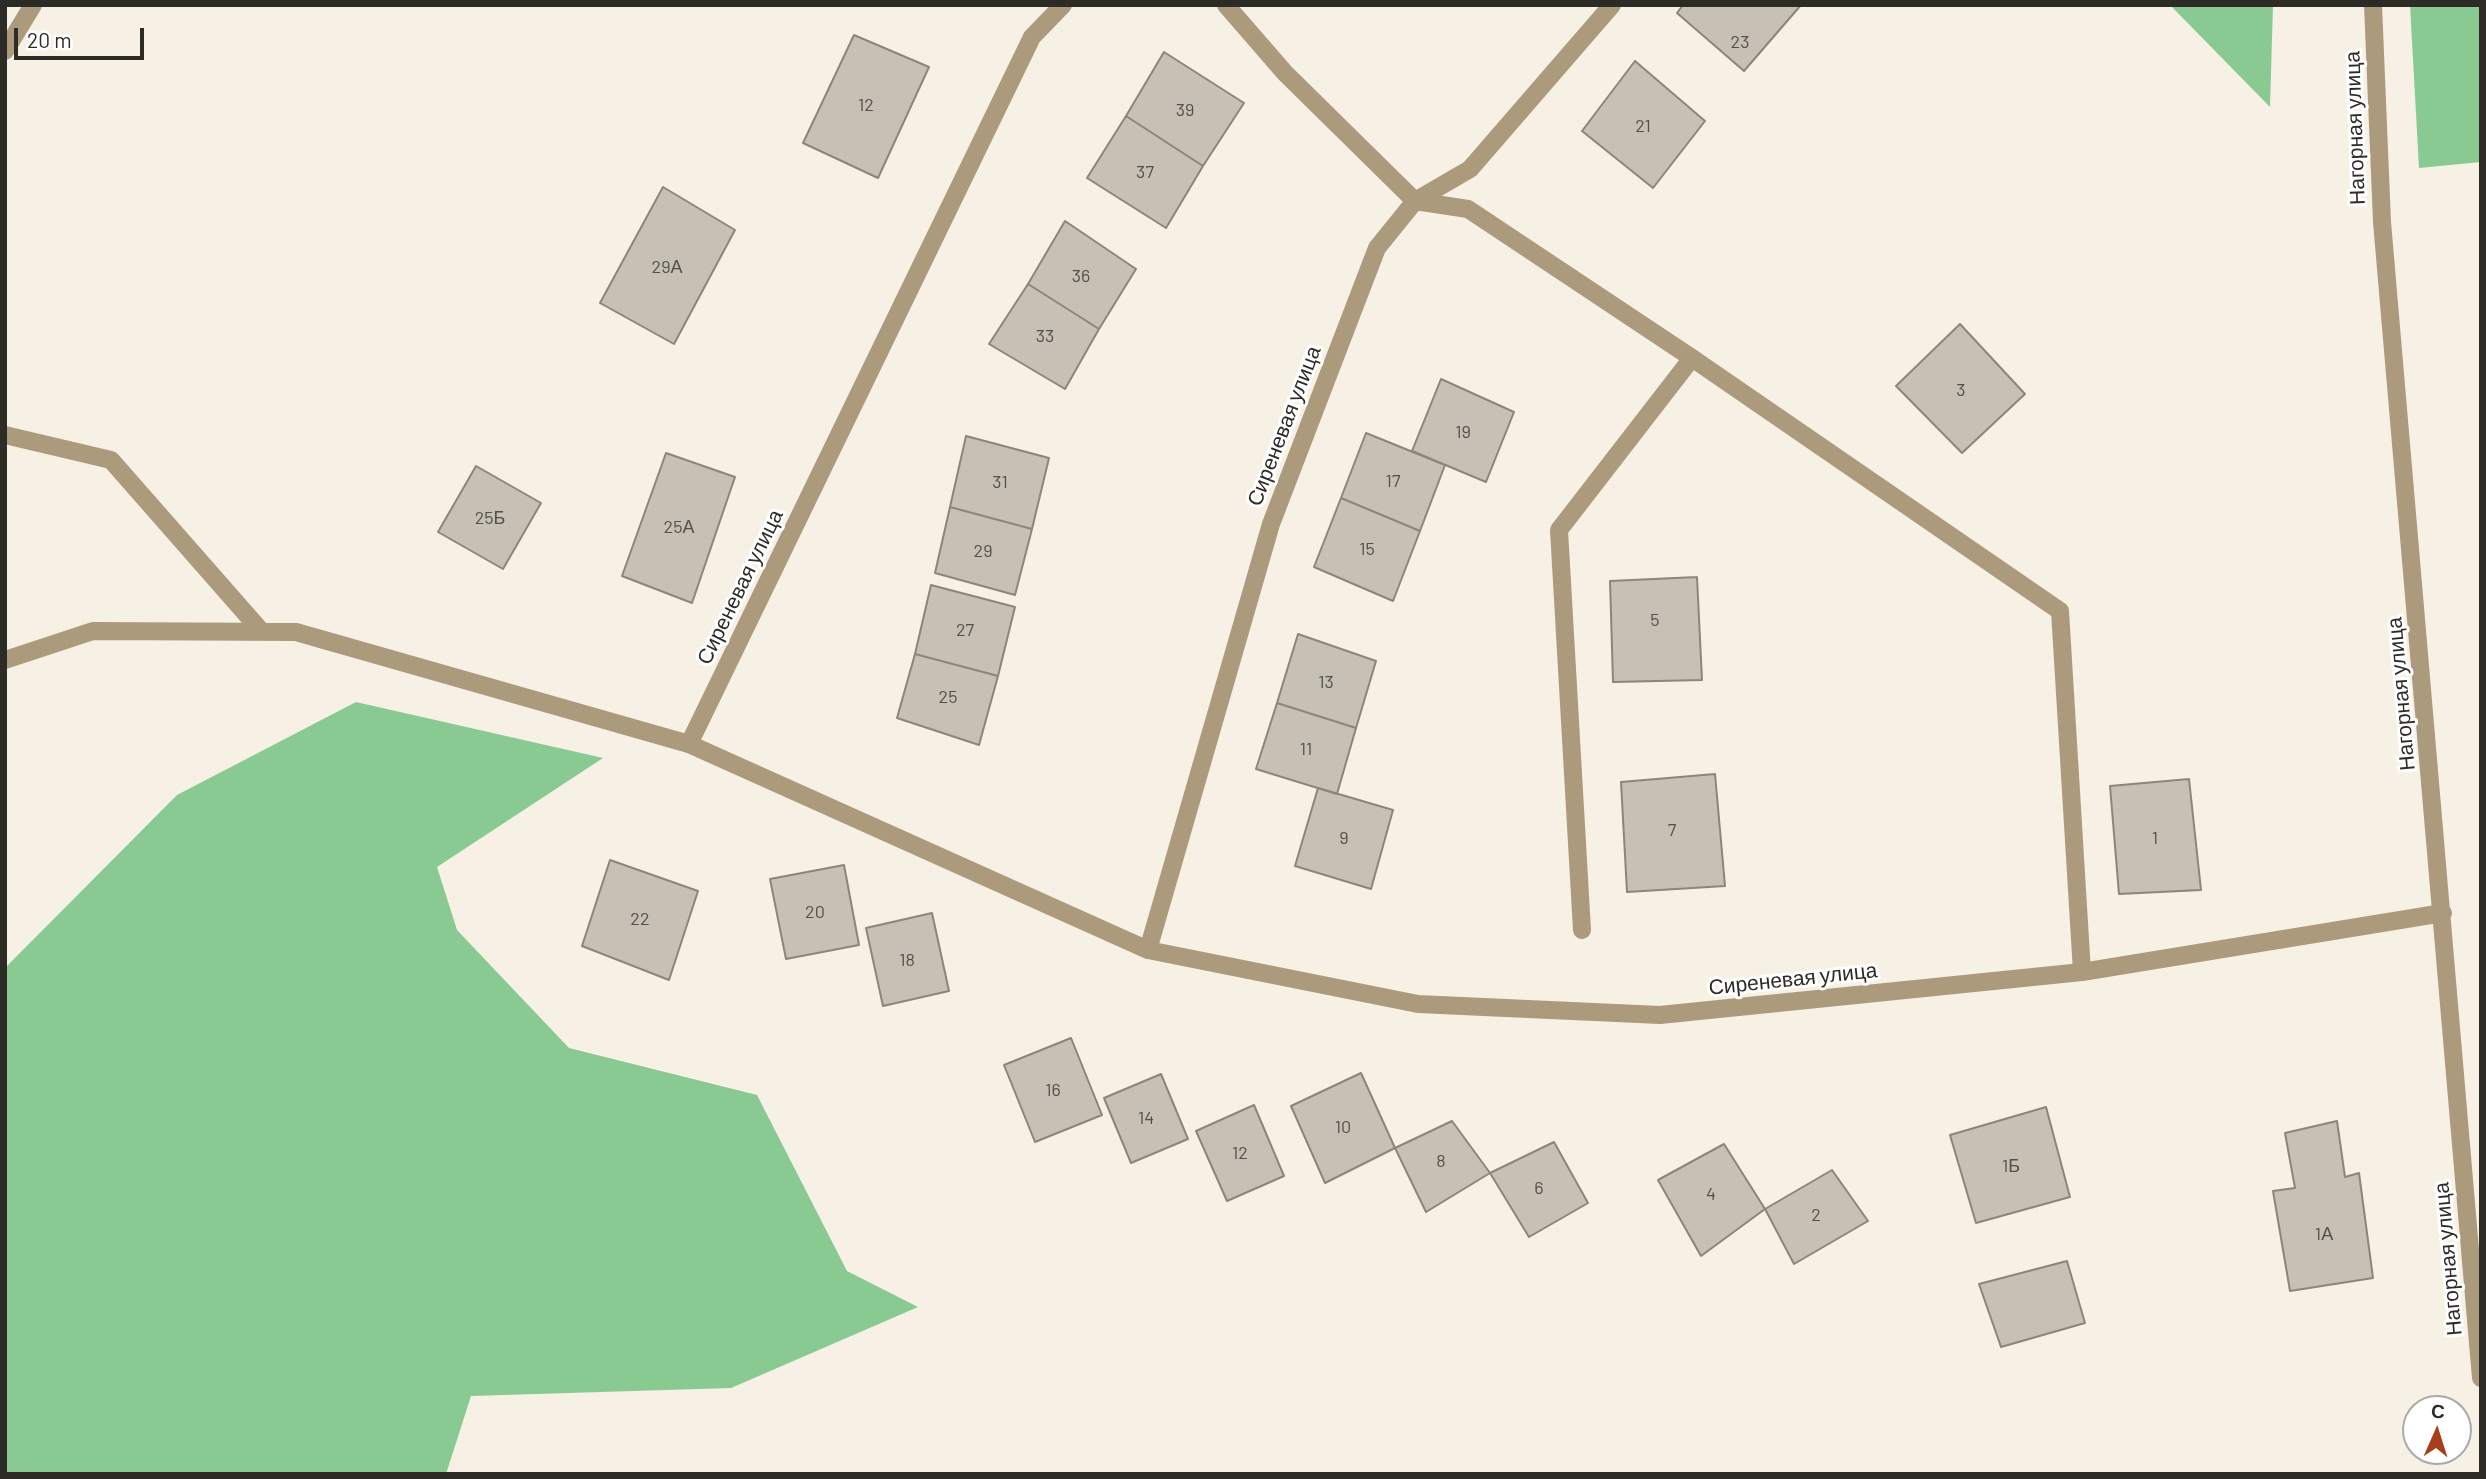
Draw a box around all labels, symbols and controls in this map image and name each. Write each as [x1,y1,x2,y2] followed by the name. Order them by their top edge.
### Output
[18,14,147,58] scale bar
[27,27,72,52] text: 20 m
[1731,31,1749,53] house number: 23
[2340,51,2370,205] street label: Нагорная улица
[858,94,874,116] house number: 12
[1176,99,1194,121] house number: 39
[1635,115,1651,137] house number: 21
[1136,161,1154,183] house number: 37
[651,256,683,278] house number: 29А
[1072,265,1090,287] house number: 36
[1036,325,1054,347] house number: 33
[1242,342,1326,510] street label: Сиреневая улица
[1956,379,1966,401] house number: 3
[1455,421,1471,443] house number: 19
[1386,470,1400,492] house number: 17
[992,471,1008,493] house number: 31
[692,505,788,669] street label: Сиреневая улица
[475,507,505,529] house number: 25Б
[664,516,694,538] house number: 25А
[1359,538,1375,560] house number: 15
[973,540,993,562] house number: 29
[1650,609,1660,631] house number: 5
[2382,616,2420,772] street label: Нагорная улица
[956,619,974,641] house number: 27
[1318,671,1334,693] house number: 13
[939,686,957,708] house number: 25
[1300,738,1312,760] house number: 11
[1668,819,1676,841] house number: 7
[1339,827,1349,849] house number: 9
[2152,827,2158,849] house number: 1
[805,901,825,923] house number: 20
[630,908,650,930] house number: 22
[899,949,915,971] house number: 18
[1707,958,1879,1000] street label: Сиреневая улица
[1045,1079,1061,1101] house number: 16
[1138,1107,1154,1129] house number: 14
[1335,1116,1351,1138] house number: 10
[1232,1142,1248,1164] house number: 12
[1436,1150,1446,1172] house number: 8
[2002,1155,2020,1177] house number: 1Б
[1534,1177,1544,1199] house number: 6
[2429,1181,2467,1337] street label: Нагорная улица
[1706,1183,1716,1205] house number: 4
[1811,1204,1821,1226] house number: 2
[2315,1223,2333,1245] house number: 1А
[2402,1395,2472,1465] north arrow
[2431,1399,2445,1422] text: С

